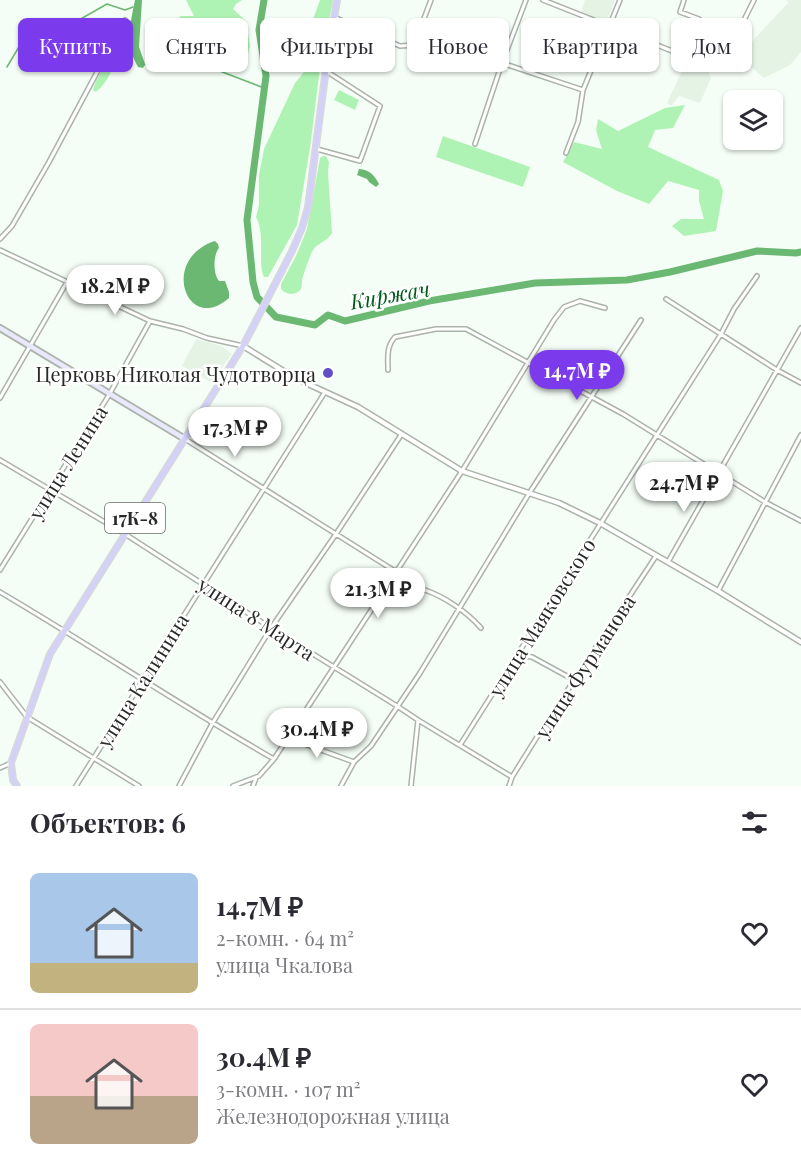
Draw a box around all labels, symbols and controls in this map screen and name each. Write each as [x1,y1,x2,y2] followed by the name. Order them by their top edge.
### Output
[18,18,133,72] chip: Купить
[145,18,248,72] chip: Снять
[260,18,395,72] chip: Фильтры
[407,18,509,72] chip: Новое
[521,18,659,72] chip: Квартира
[671,18,752,72] chip: Дом
[723,90,783,150] map controls
[723,90,783,150] button: layers
[60,265,170,316] pin: 18.2M ₽
[80,271,150,298] text: 18.2M ₽
[347,273,432,315] water label: Киржач
[522,350,632,401] pin: 14.7M ₽
[543,356,611,383] text: 14.7M ₽
[35,360,316,387] place label: Церковь Николая Чудотворца
[321,366,335,380] marker: Церковь Николая Чудотворца
[21,400,113,525] street label: улица Ленина
[180,407,290,458] pin: 17.3M ₽
[202,413,268,440] text: 17.3M ₽
[629,462,739,513] pin: 24.7M ₽
[649,468,719,495] text: 24.7M ₽
[105,503,165,533] road number: 17К-8
[481,533,601,702] street label: улица Маяковского
[323,568,433,619] pin: 21.3M ₽
[192,570,321,666] street label: улица 8 Марта
[344,574,412,601] text: 21.3M ₽
[527,589,641,744] street label: улица Фурманова
[89,608,194,753] street label: улица Калинина
[262,708,372,759] pin: 30.4M ₽
[280,714,354,741] text: 30.4M ₽
[30,805,186,840] text: Объектов: 6
[738,806,771,839] icon: filters
[216,888,303,923] text: 14.7M ₽
[78,897,150,969] icon: home
[738,917,771,950] icon: heart
[216,924,354,951] text: 2-комн. · 64 m²
[216,951,353,978] text: улица Чкалова
[216,1039,312,1074] text: 30.4M ₽
[78,1048,150,1120] icon: home
[738,1068,771,1101] icon: heart
[216,1075,361,1102] text: 3-комн. · 107 m²
[216,1102,450,1129] text: Железнодорожная улица

